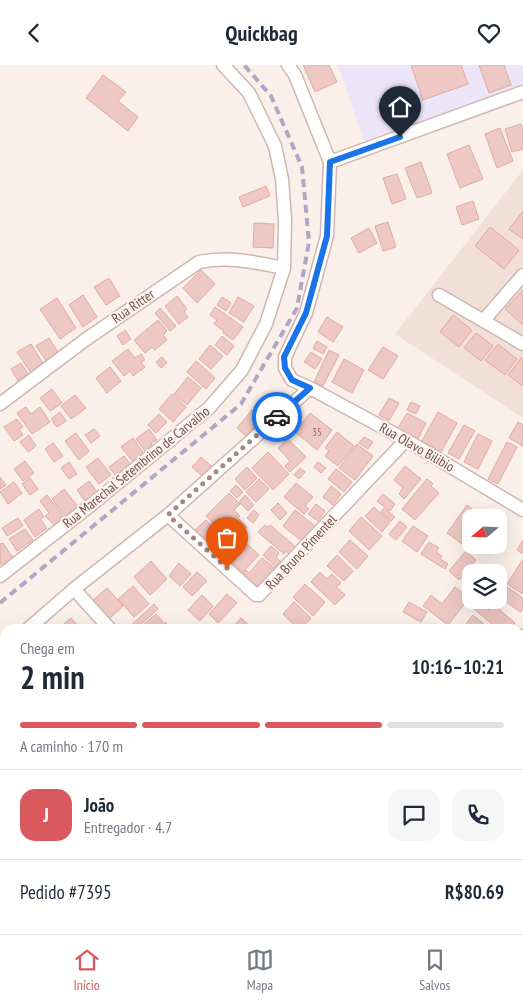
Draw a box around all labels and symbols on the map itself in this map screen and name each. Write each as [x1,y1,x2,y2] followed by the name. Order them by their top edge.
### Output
[379,86,421,137] pin
[108,285,158,327] street label: Rua Ritter
[252,392,302,442] courier
[59,402,213,532] street label: Rua Marechal Setembrino de Carvalho
[376,418,458,476] street label: Rua Olavo Bilibio
[312,425,322,439] house number: 35
[462,509,508,554] north arrow
[262,510,341,593] street label: Rua Bruno Pimentel
[206,517,248,568] pin

